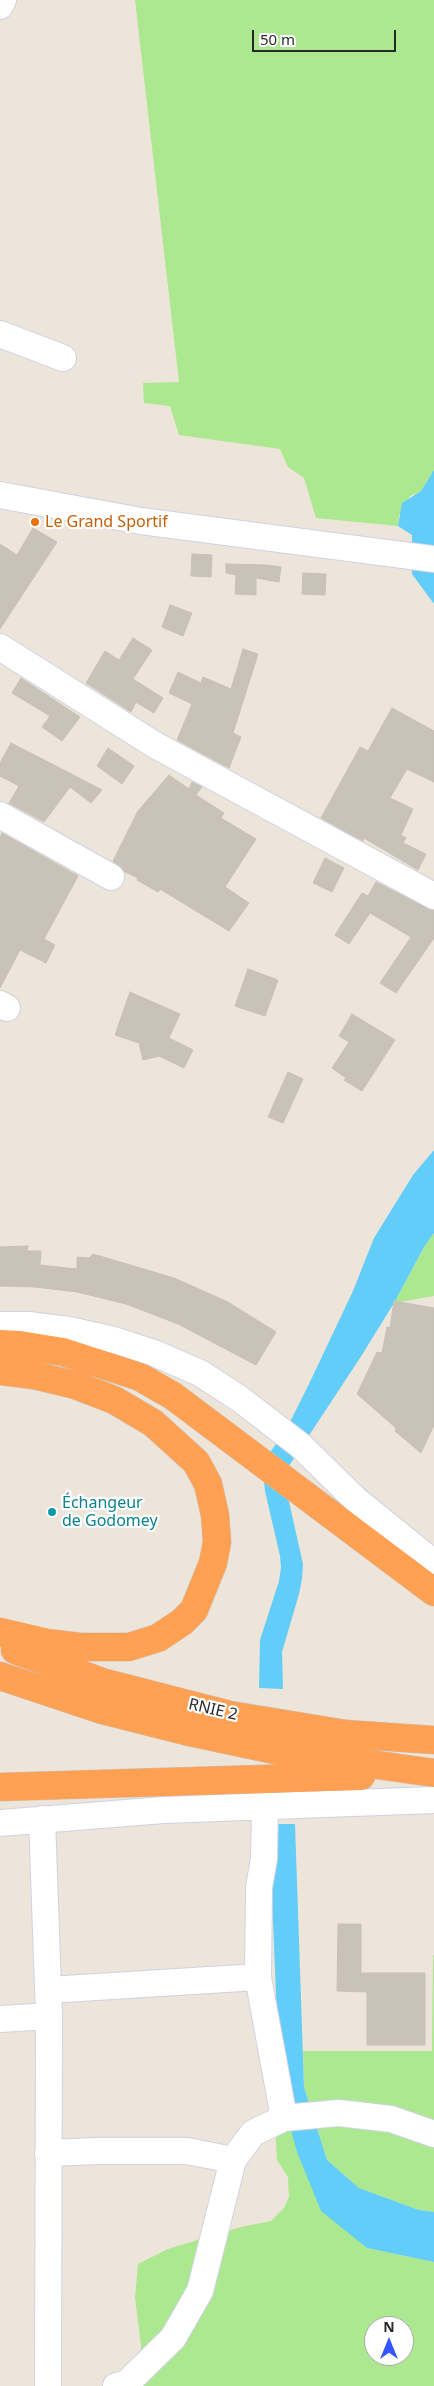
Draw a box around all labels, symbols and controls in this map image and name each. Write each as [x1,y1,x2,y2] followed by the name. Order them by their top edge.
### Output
[254,20,398,52] scale bar
[260,29,295,49] text: 50 m
[45,512,168,532] place label: Le Grand Sportif
[29,516,41,528] marker: Le Grand Sportif
[62,1493,158,1531] place label: Échangeur de Godomey
[46,1506,58,1518] marker: Échangeur de Godomey
[187,1695,239,1725] street label: RNIE 2
[364,2316,414,2366] north arrow
[383,2317,395,2336] text: N

